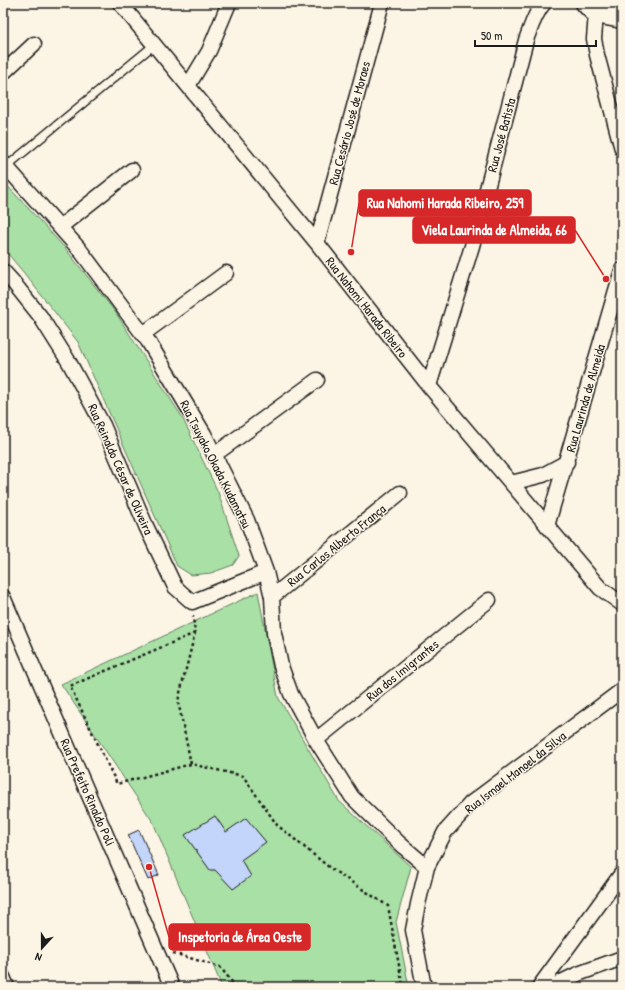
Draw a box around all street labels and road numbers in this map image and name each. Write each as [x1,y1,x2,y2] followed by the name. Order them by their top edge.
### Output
[324,59,374,187] street label: Rua Cesário José de Moraes
[482,96,520,174] street label: Rua José Batista
[322,253,412,361] street label: Rua Nahomi Harada Ribeiro
[561,342,609,454] street label: Rua Laurinda de Almeida
[176,397,256,531] street label: Rua Tsuyako Okada Kudamatsu
[84,401,158,537] street label: Rua Reinaldo César de Oliveira
[283,500,389,590] street label: Rua Carlos Alberto França
[362,635,442,705] street label: Rua dos Imigrantes
[461,727,569,817] street label: Rua Ismael Manoel da Silva
[56,736,120,848] street label: Rua Prefeito Rinaldo Poli

